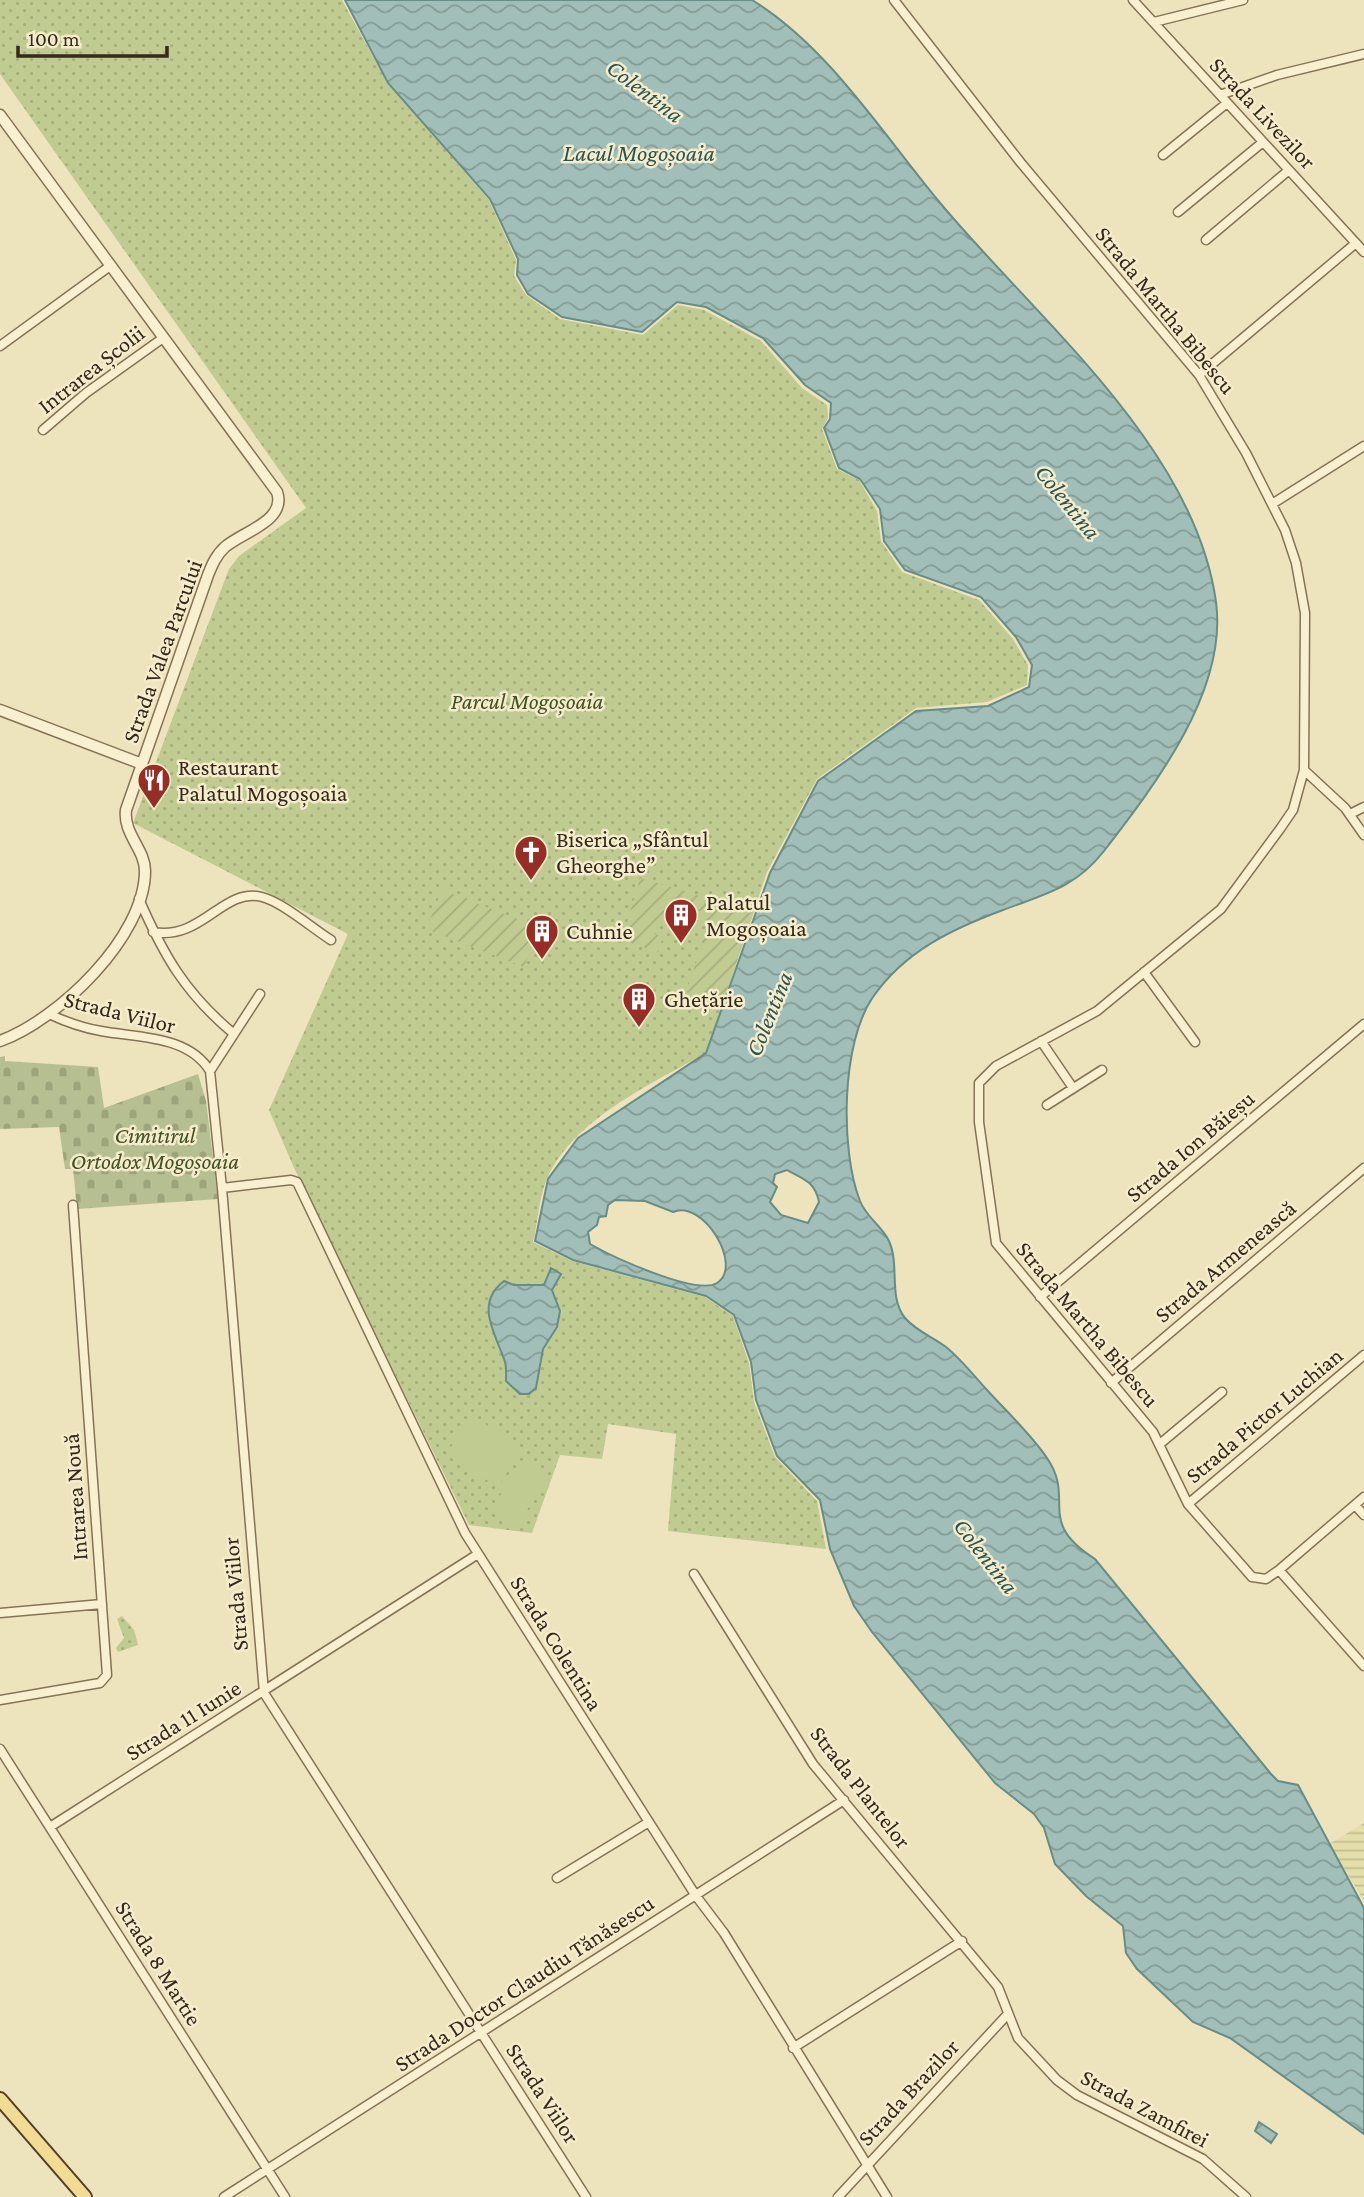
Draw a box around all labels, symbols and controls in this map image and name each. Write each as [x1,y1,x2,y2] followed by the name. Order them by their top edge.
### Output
[18,14,166,58] scale bar
[28,27,80,51] text: 100 m
[1205,52,1321,174] street label: Strada Livezilor
[602,53,689,128] water label: Colentina
[563,139,715,168] water label: Lacul Mogoșoaia
[1090,221,1242,399] street label: Strada Martha Bibescu
[33,319,151,420] street label: Intrarea Școlii
[1030,459,1107,545] water label: Colentina
[117,556,207,746] street label: Strada Valea Parcului
[451,688,604,716] park label: Parcul Mogoșoaia
[178,754,348,808] place label: Restaurant Palatul Mogoșoaia
[135,761,173,810] restaurant icon: Restaurant Palatul Mogoșoaia
[556,826,709,878] place label: Biserica „Sfântul Gheorghe”
[512,833,550,882] church icon: Biserica „Sfântul Gheorghe”
[706,889,807,943] place label: Palatul Mogoșoaia
[662,896,700,945] building icon: Palatul Mogoșoaia
[523,912,561,961] building icon: Cuhnie
[566,918,632,944] place label: Cuhnie
[739,968,798,1060] water label: Colentina
[620,980,658,1029] building icon: Ghețărie
[61,986,179,1038] street label: Strada Viilor
[664,986,743,1014] place label: Ghețărie
[1121,1085,1261,1209] street label: Strada Ion Băieșu
[71,1122,239,1176] park label: Cimitirul Ortodox Mogoșoaia
[1149,1194,1301,1328] street label: Strada Armenească
[1011,1236,1165,1412] street label: Strada Martha Bibescu
[1180,1342,1348,1488] street label: Strada Pictor Luchian
[58,1432,92,1561] street label: Intrarea Nouă
[949,1513,1024,1599] water label: Colentina
[217,1536,253,1652] street label: Strada Viilor
[505,1571,609,1715] street label: Strada Colentina
[121,1674,245,1766] street label: Strada 11 Iunie
[805,1721,917,1853] street label: Strada Plantelor
[390,1889,658,2077] street label: Strada Doctor Claudiu Tănăsescu
[110,1896,208,2030] street label: Strada 8 Martie
[852,2033,964,2151] street label: Strada Brazilor
[501,2038,585,2148] street label: Strada Viilor
[1077,2063,1213,2153] street label: Strada Zamfirei

